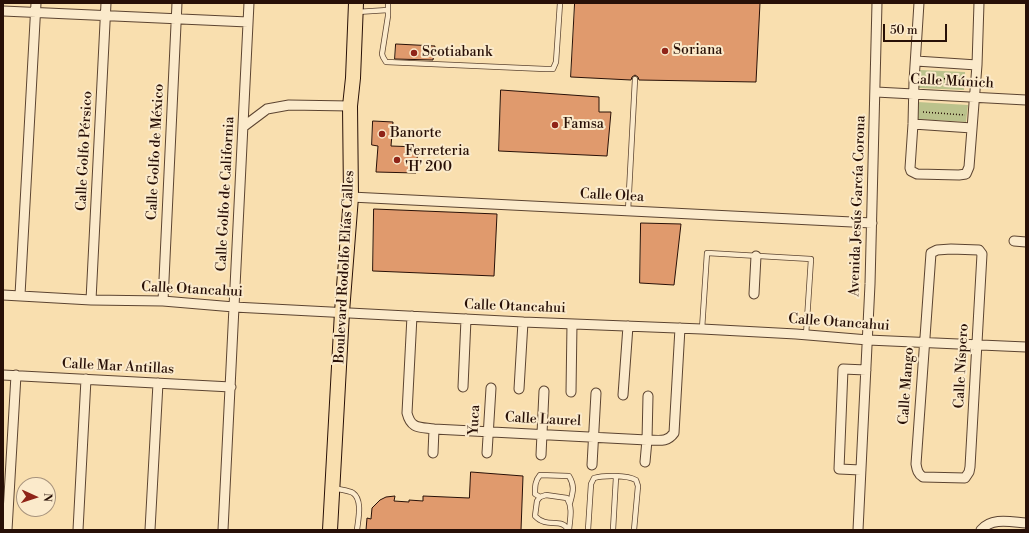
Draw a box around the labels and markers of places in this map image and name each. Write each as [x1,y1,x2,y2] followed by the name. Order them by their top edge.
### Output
[673,43,722,59] place label: Soriana
[422,45,492,61] place label: Scotiabank
[660,46,670,56] marker: Soriana
[409,48,419,58] marker: Scotiabank
[563,117,604,133] place label: Famsa
[550,120,560,130] marker: Famsa
[390,126,441,142] place label: Banorte
[377,129,387,139] marker: Banorte
[405,144,470,176] place label: Ferreteria 'H' 200
[392,155,402,165] marker: Ferreteria 'H' 200

